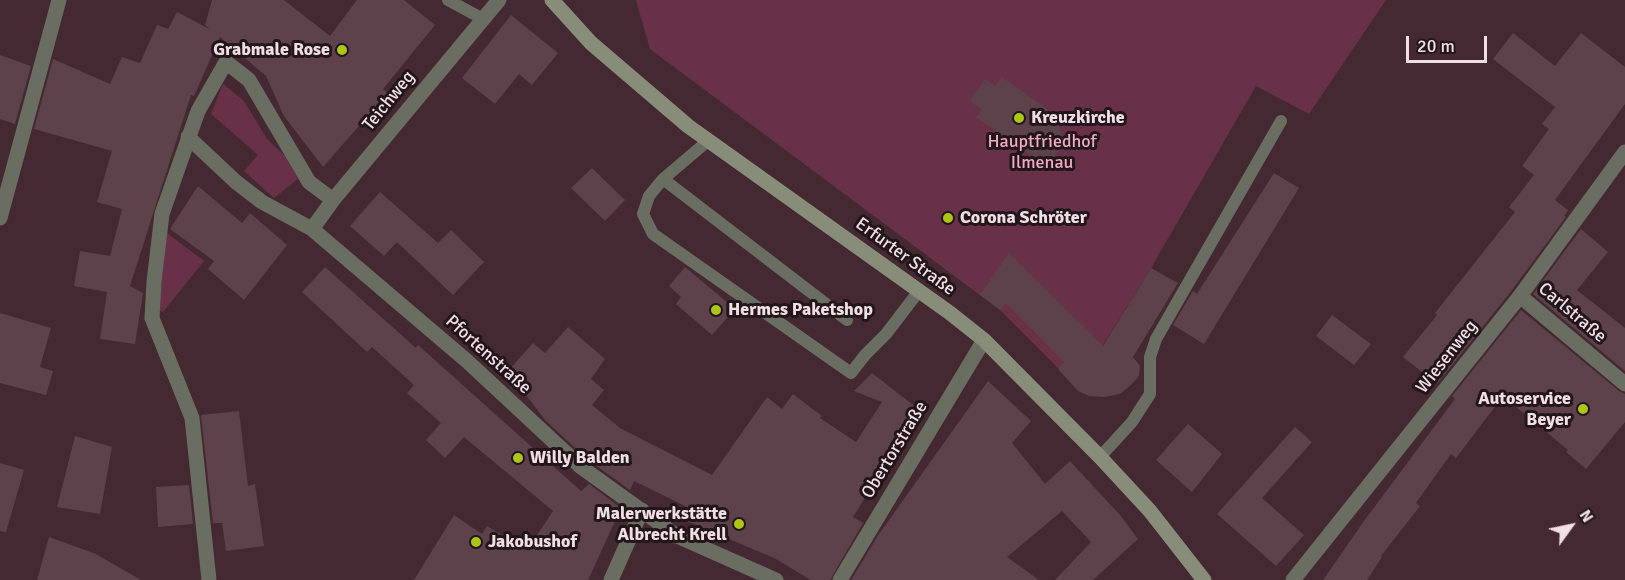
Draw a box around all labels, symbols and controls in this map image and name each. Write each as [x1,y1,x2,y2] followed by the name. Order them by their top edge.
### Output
[1409,24,1490,62] scale bar
[1417,35,1455,57] text: 20 m
[213,39,330,61] place label: Grabmale Rose
[335,43,349,57] marker: Grabmale Rose
[358,67,420,135] street label: Teichweg
[1031,107,1125,129] place label: Kreuzkirche
[1012,111,1026,125] marker: Kreuzkirche
[987,131,1097,174] park label: Hauptfriedhof Ilmenau
[960,207,1087,229] place label: Corona Schröter
[941,211,955,225] marker: Corona Schröter
[851,214,959,300] street label: Erfurter Straße
[1534,278,1610,348] street label: Carlstraße
[728,299,873,321] place label: Hermes Paketshop
[709,303,723,317] marker: Hermes Paketshop
[441,311,535,399] street label: Pfortenstraße
[1412,316,1482,398] street label: Wiesenweg
[1478,388,1571,430] place label: Autoservice Beyer
[858,397,932,503] street label: Obertorstraße
[1576,402,1590,416] marker: Autoservice Beyer
[530,447,630,469] place label: Willy Balden
[511,451,525,465] marker: Willy Balden
[1541,496,1601,556] north arrow
[596,503,727,546] place label: Malerwerkstätte Albrecht Krell
[1575,506,1598,526] text: N
[732,517,746,531] marker: Malerwerkstätte Albrecht Krell
[488,531,577,553] place label: Jakobushof
[469,535,483,549] marker: Jakobushof

